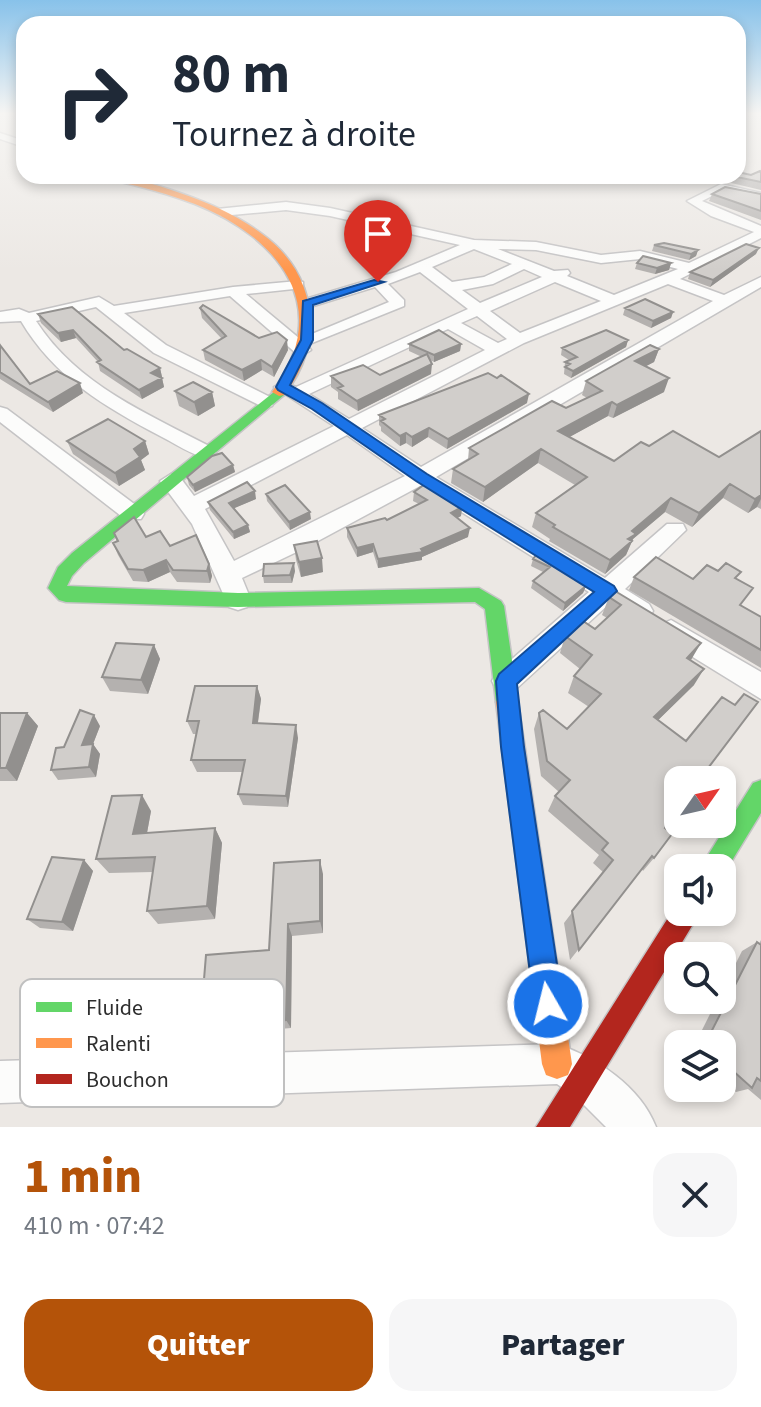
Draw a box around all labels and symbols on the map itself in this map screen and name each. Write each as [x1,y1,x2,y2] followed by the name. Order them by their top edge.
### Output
[344,200,412,282] pin
[664,766,736,838] north arrow
[506,962,590,1046] position arrow
[20,979,284,1107] legend
[86,992,143,1024] text: Fluide
[86,1028,151,1060] text: Ralenti
[86,1064,169,1096] text: Bouchon

